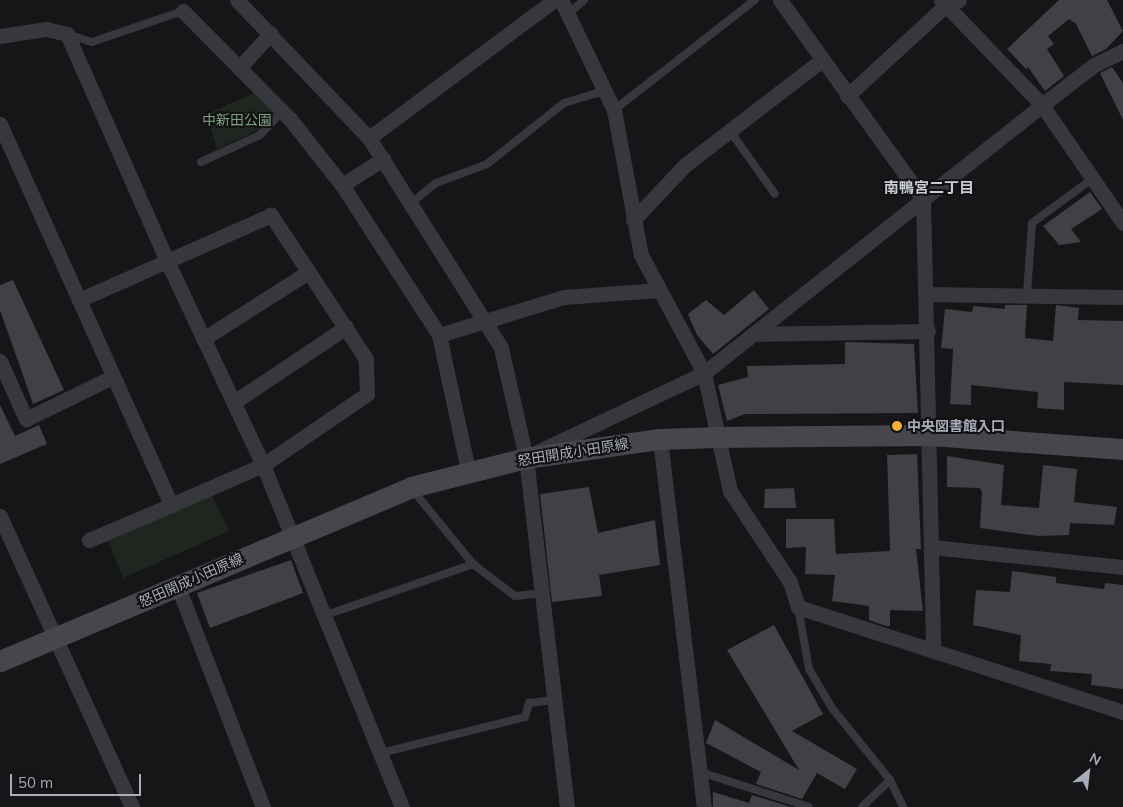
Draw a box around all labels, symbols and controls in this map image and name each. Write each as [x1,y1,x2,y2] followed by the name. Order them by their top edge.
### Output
[202,112,272,128] park label: 中新田公園
[884,179,974,197] district label: 南鴨宮二丁目
[907,418,1005,434] place label: 中央図書館入口
[891,420,903,432] marker: 中央図書館入口
[516,435,630,469] street label: 怒田開成小田原線
[136,550,246,610] street label: 怒田開成小田原線
[1063,747,1113,797] north arrow
[1086,748,1104,769] text: N
[12,764,144,796] scale bar
[18,773,53,792] text: 50 m

